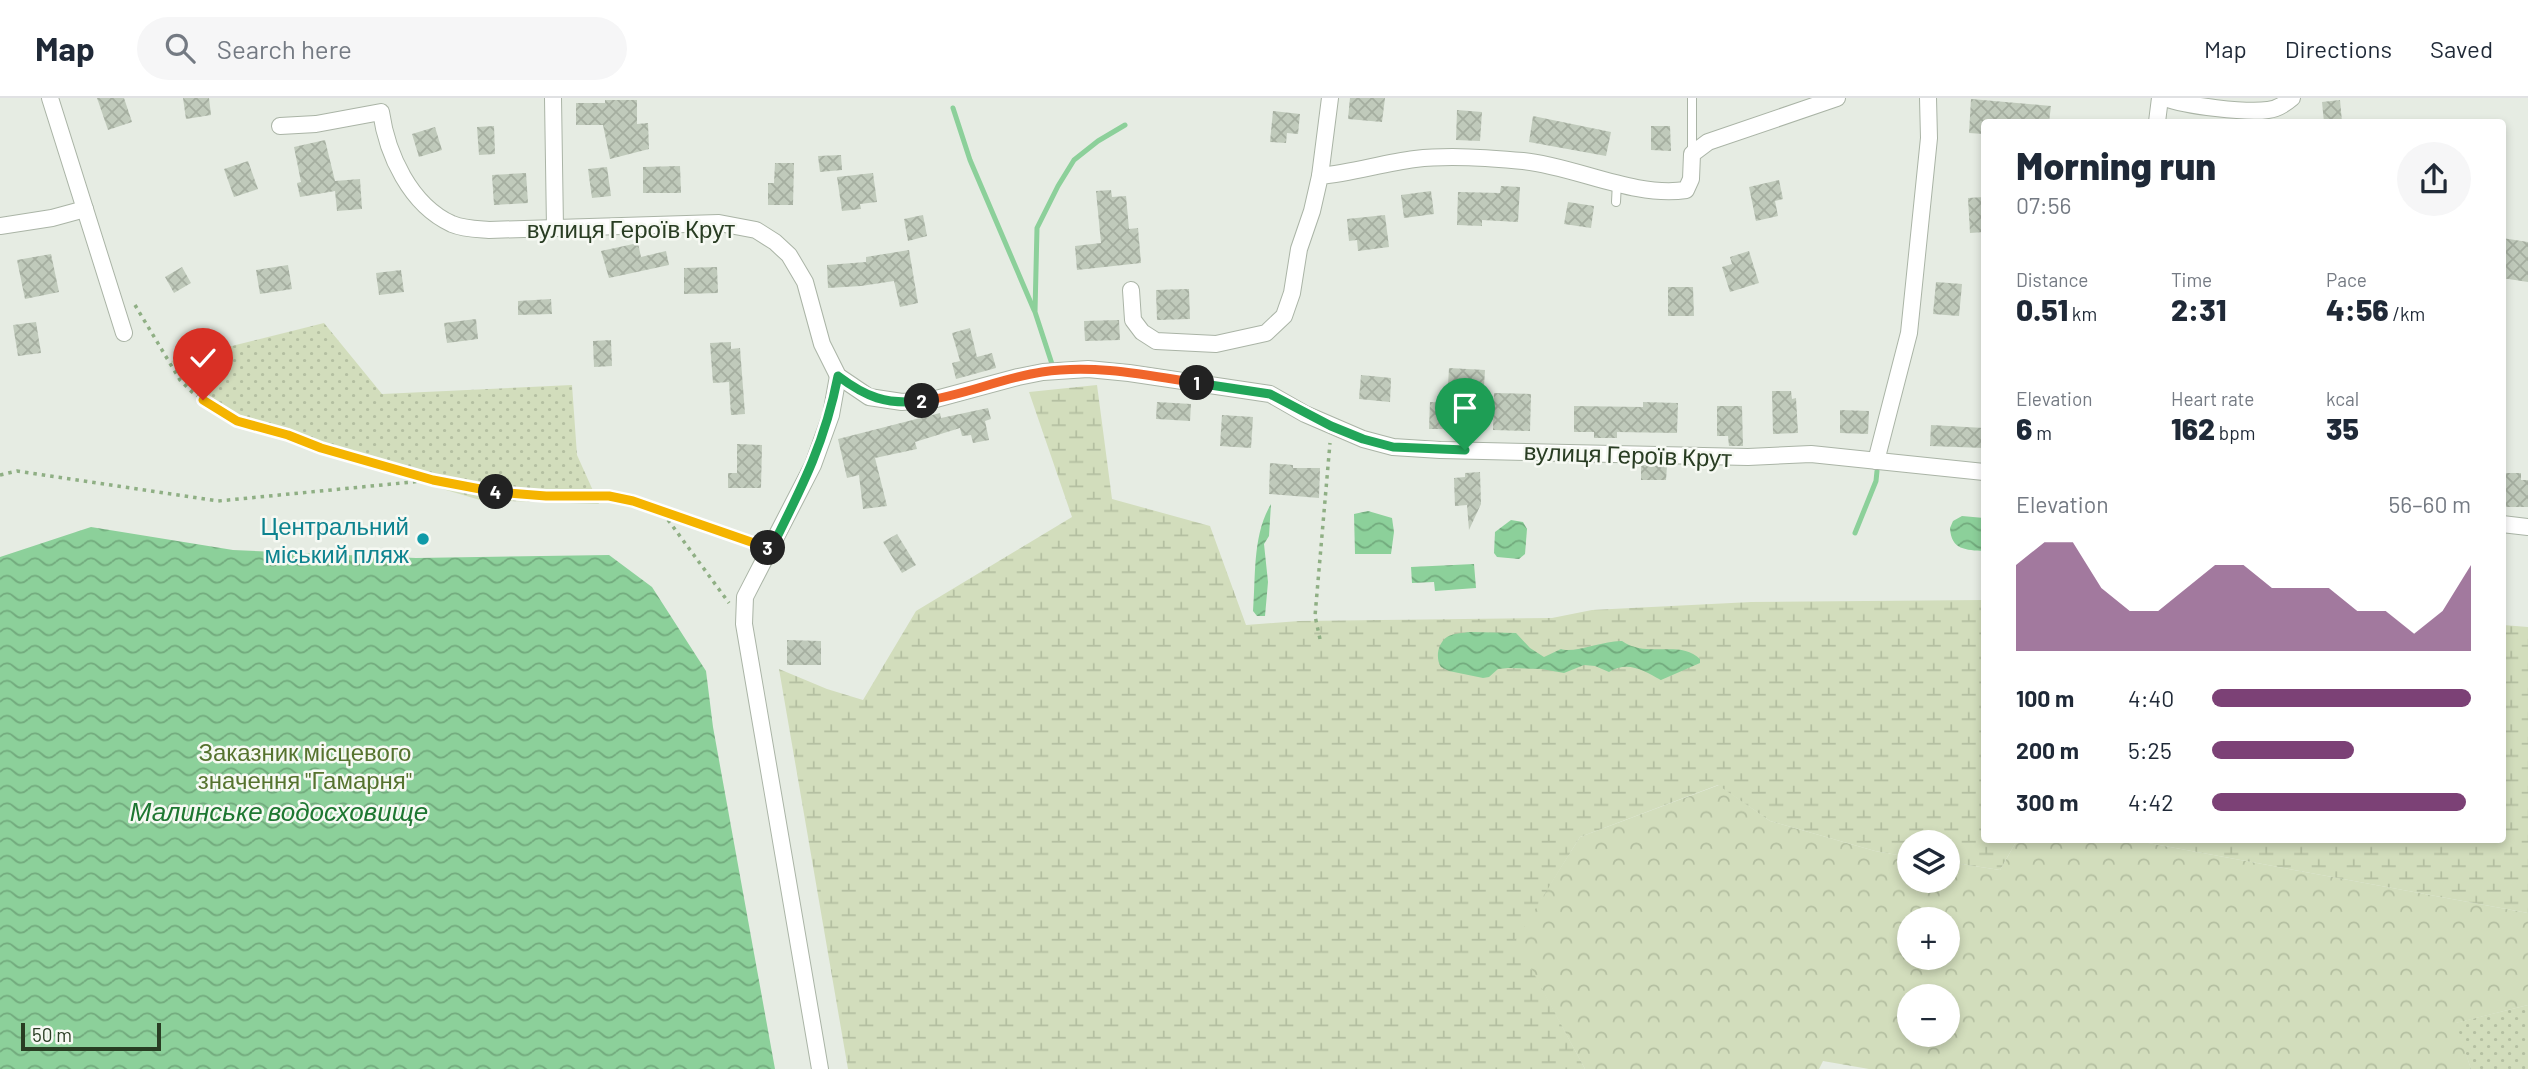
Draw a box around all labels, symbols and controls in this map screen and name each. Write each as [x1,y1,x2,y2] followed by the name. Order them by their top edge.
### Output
[137,17,627,80] search box
[35,28,95,68] text: Map
[161,29,199,67] icon: search
[217,33,352,64] text: Search here
[2204,34,2247,63] text: Map
[2285,34,2392,63] text: Directions
[2430,34,2493,63] text: Saved
[2016,142,2216,188] text: Morning run
[2397,142,2471,216] button: share
[2016,191,2071,219] text: 07:56
[527,214,735,243] street label: вулиця Героїв Крут
[2016,268,2088,291] text: Distance
[2171,268,2212,291] text: Time
[2326,268,2367,291] text: Pace
[2016,291,2068,327] text: 0.51
[2171,291,2226,327] text: 2:31
[2326,291,2389,327] text: 4:56
[2068,302,2097,325] text: km
[2389,302,2425,325] text: /km
[173,328,233,400] pin
[184,339,222,377] icon: check
[1180,366,1214,400] pin: 1
[1193,371,1200,394] text: 1
[1435,378,1495,450] pin
[904,384,940,418] pin: 2
[2016,387,2093,410] text: Elevation
[2171,387,2254,410] text: Heart rate
[2326,387,2359,410] text: kcal
[916,389,927,412] text: 2
[1446,389,1484,427] icon: arrive
[2016,410,2032,446] text: 6
[2171,410,2215,446] text: 162
[2326,410,2359,446] text: 35
[2032,421,2052,444] text: m
[2215,421,2255,444] text: bpm
[1523,436,1733,472] street label: вулиця Героїв Крут
[478,474,514,510] pin: 4
[490,480,501,503] text: 4
[2016,490,2109,518] text: Elevation
[2389,490,2471,518] text: 56–60 m
[260,511,409,568] place label: Центральний міський пляж
[415,531,431,547] marker: Центральний міський пляж
[750,531,786,566] pin: 3
[762,536,773,559] text: 3
[2016,684,2074,712] text: 100 m
[2128,684,2174,712] text: 4:40
[2016,736,2079,764] text: 200 m
[2128,736,2172,764] text: 5:25
[198,737,412,794] park label: Заказник місцевого значення "Гамарня"
[2016,788,2078,816] text: 300 m
[2128,788,2173,816] text: 4:42
[130,795,428,826] water label: Малинське водосховище
[1897,830,1960,1047] map controls
[1897,830,1960,893] button: layers
[1897,907,1960,970] button: +
[1897,984,1960,1047] button: −
[21,1020,161,1052] scale bar
[32,1023,72,1046] text: 50 m

